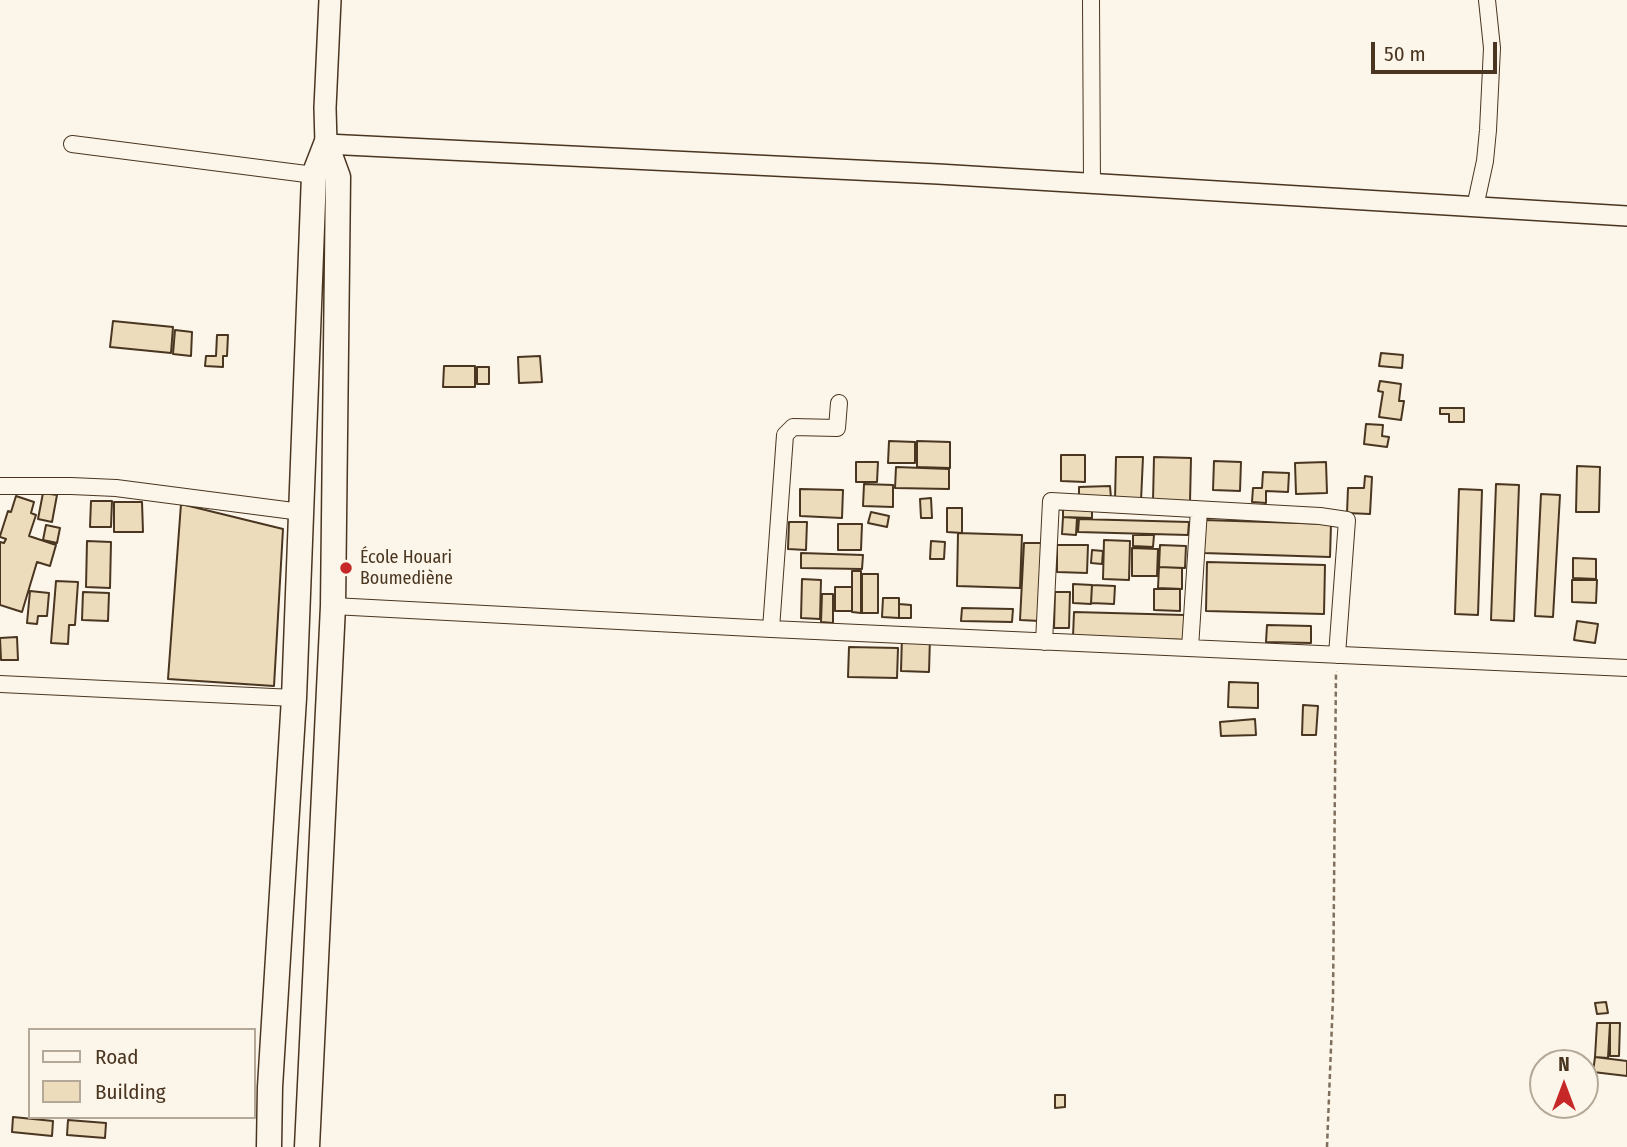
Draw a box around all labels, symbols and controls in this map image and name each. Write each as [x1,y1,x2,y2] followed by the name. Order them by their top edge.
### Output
[1375,28,1501,72] scale bar
[1384,41,1426,67] text: 50 m
[360,547,453,590] place label: École Houari Boumediène
[338,560,354,576] marker: École Houari Boumediène
[28,1028,256,1119] legend
[95,1044,139,1070] text: Road
[1529,1049,1599,1119] north arrow
[1558,1053,1570,1076] text: N
[95,1079,166,1105] text: Building

